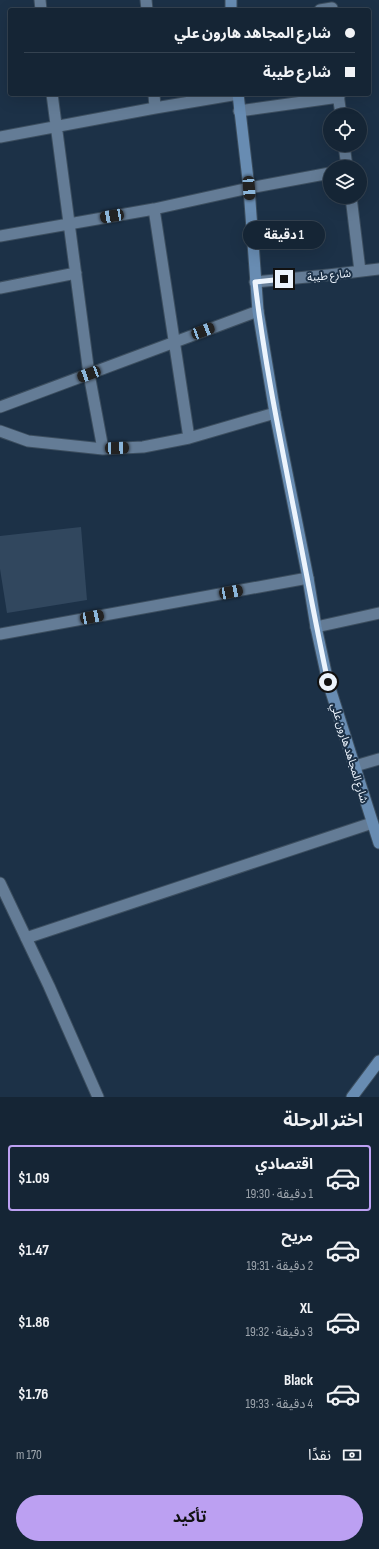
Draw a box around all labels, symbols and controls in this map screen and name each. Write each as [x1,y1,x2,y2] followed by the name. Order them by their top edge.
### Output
[174,24,331,43] text: شارع المجاهد هارون علي
[263,63,331,82] text: شارع طيبة
[323,108,367,204] map controls
[323,108,367,152] button: locate
[323,160,367,204] button: layers
[242,176,256,200] car
[99,208,125,224] car
[243,221,325,249] callout: 1 دقيقة
[264,227,304,243] text: 1 دقيقة
[307,267,352,285] street label: شارع طيبة
[275,270,293,288] route end
[190,321,216,341] car
[76,364,102,384] car
[105,442,129,454] car
[218,584,244,600] car
[79,609,105,625] car
[319,673,337,691] route start
[326,702,371,806] street label: شارع المجاهد هارون علي
[283,1110,363,1131] text: اختر الرحلة
[255,1155,313,1174] text: اقتصادي
[325,1160,361,1196] icon: car
[18,1169,49,1188] text: $1.09
[246,1186,313,1202] text: 1 دقيقة · 19:30
[281,1227,313,1246] text: مريح
[325,1232,361,1268] icon: car
[18,1241,49,1260] text: $1.47
[246,1258,313,1274] text: 2 دقيقة · 19:31
[300,1299,313,1318] text: XL
[325,1304,361,1340] icon: car
[18,1313,49,1332] text: $1.86
[246,1324,313,1340] text: 3 دقيقة · 19:32
[284,1371,313,1390] text: Black
[325,1376,361,1412] icon: car
[18,1385,48,1404] text: $1.76
[245,1396,313,1412] text: 4 دقيقة · 19:33
[341,1444,363,1466] icon: cash
[308,1446,331,1465] text: نقدًا
[16,1447,42,1463] text: 170 m
[16,1495,363,1541] button: تأكيد

